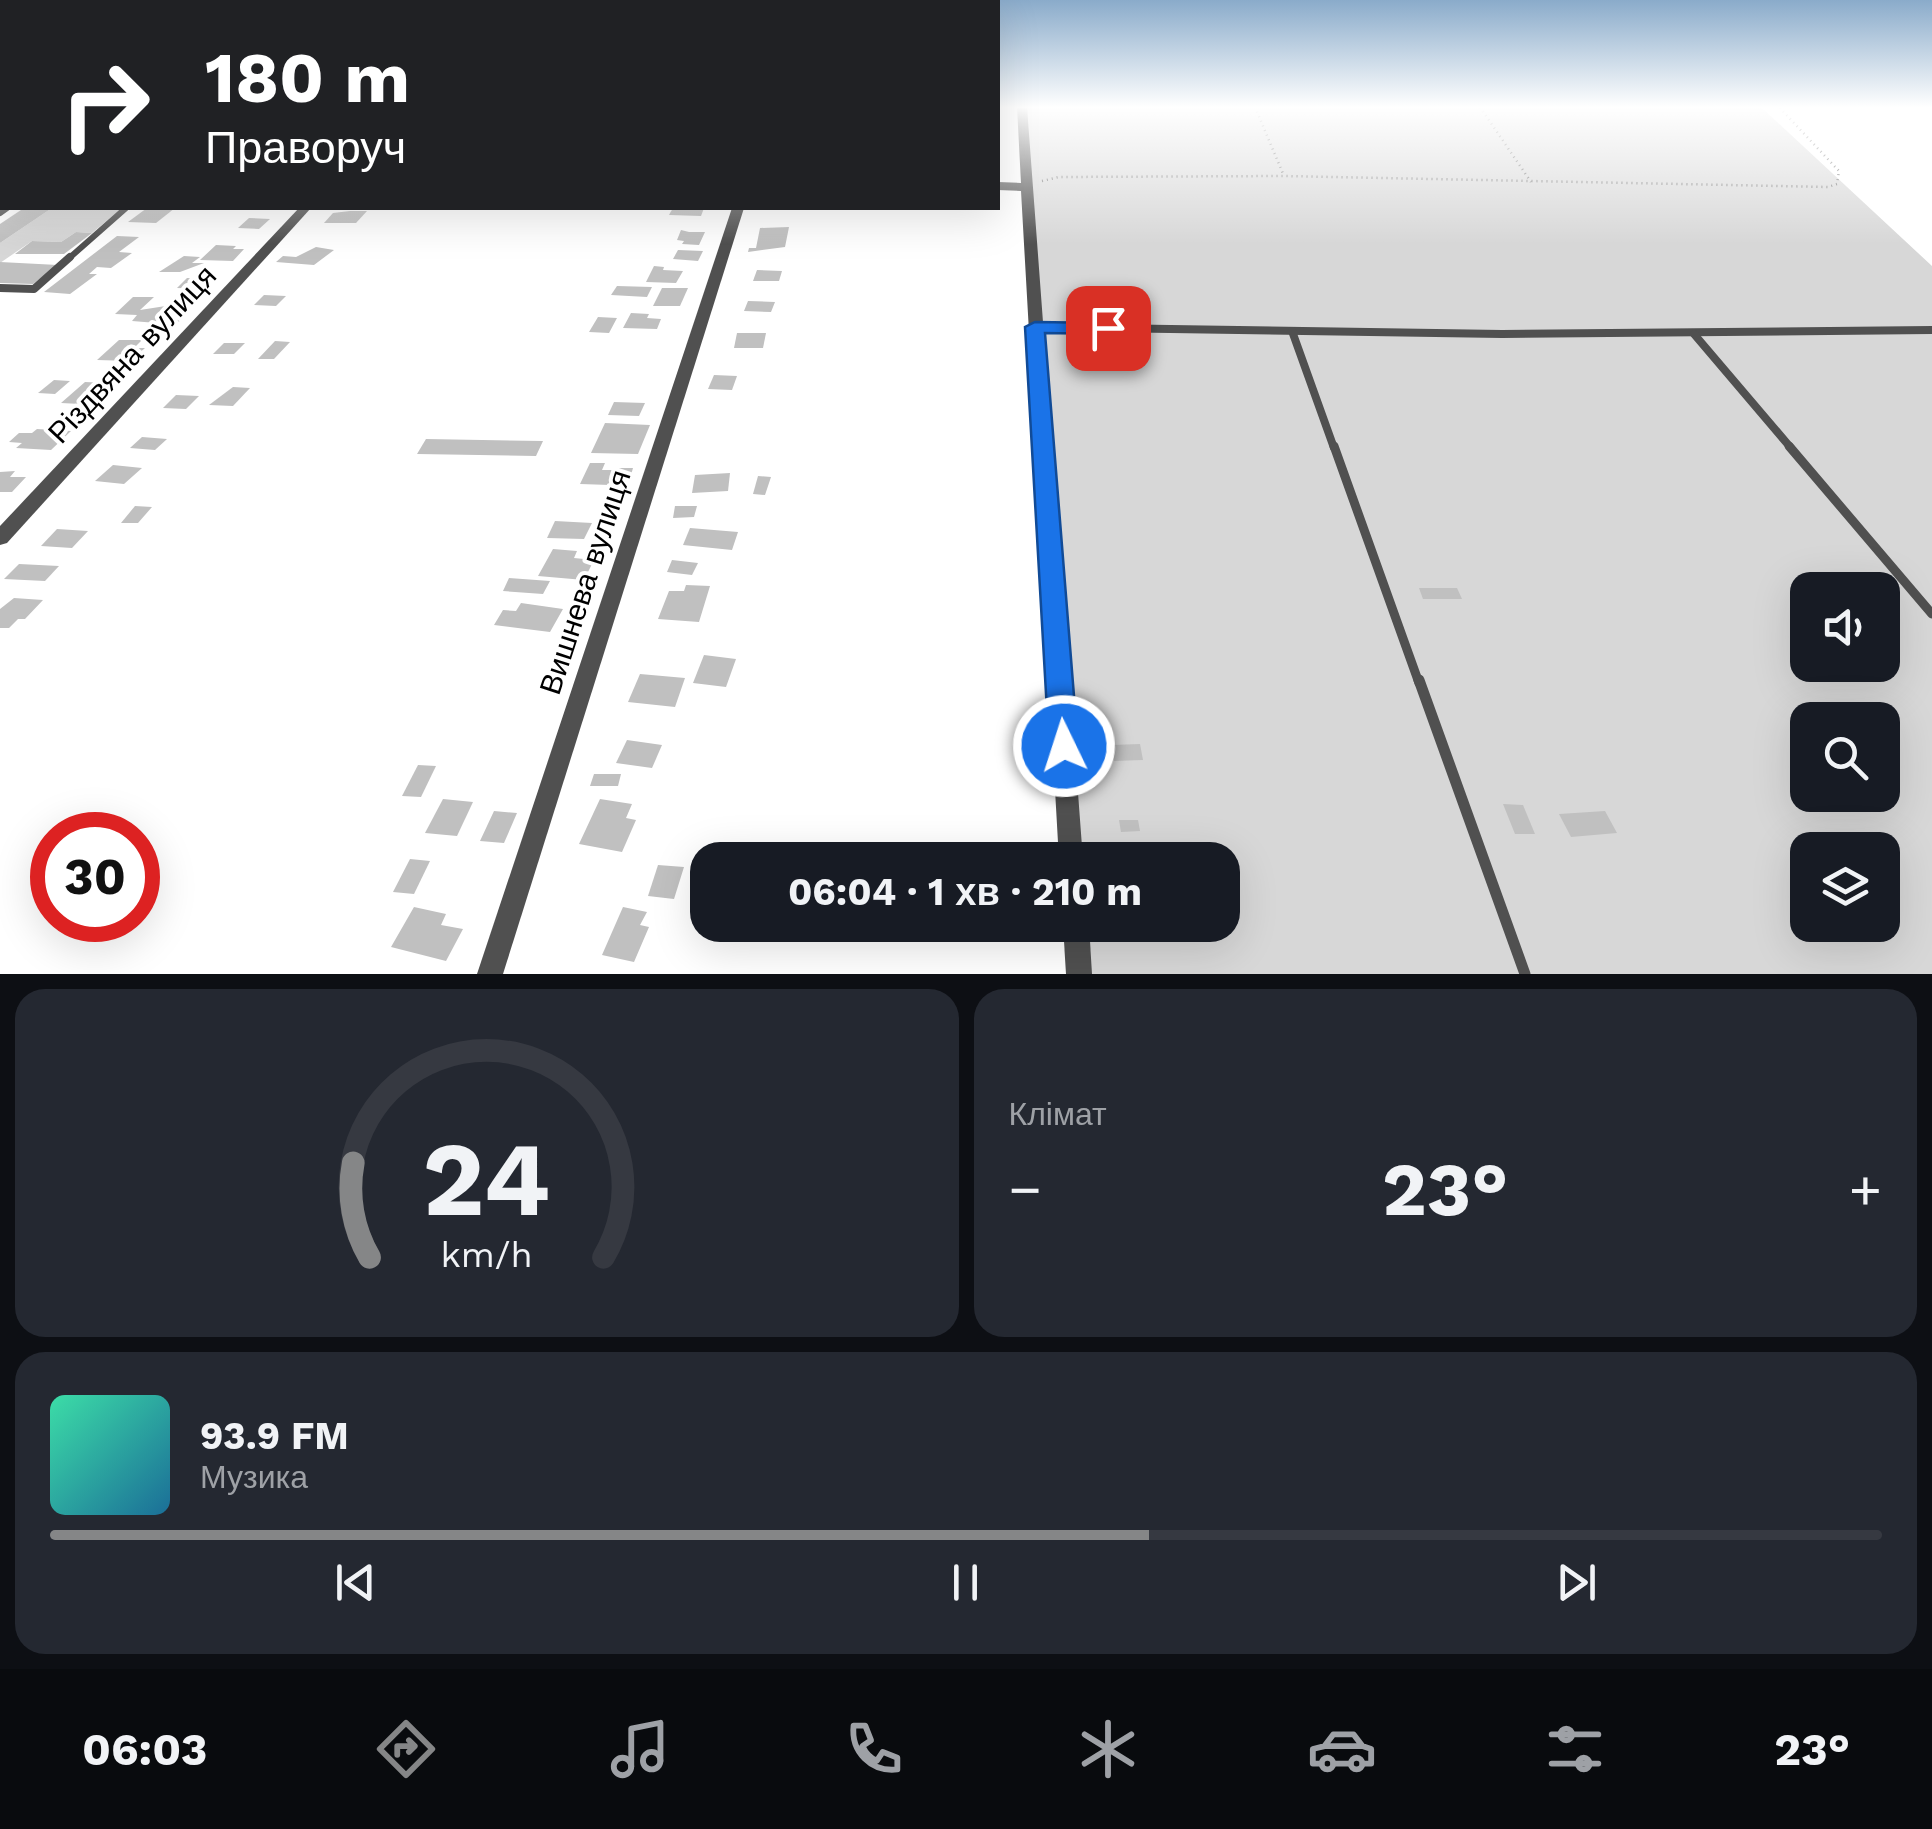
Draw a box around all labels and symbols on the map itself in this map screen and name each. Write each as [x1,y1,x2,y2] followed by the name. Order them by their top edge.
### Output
[41,258,223,450] street label: Різдвяна вулиця
[1066,286,1151,371] pin
[532,465,638,699] street label: Вишнева вулиця
[1012,694,1116,798] position arrow
[30,812,160,942] speed limit sign: 30

